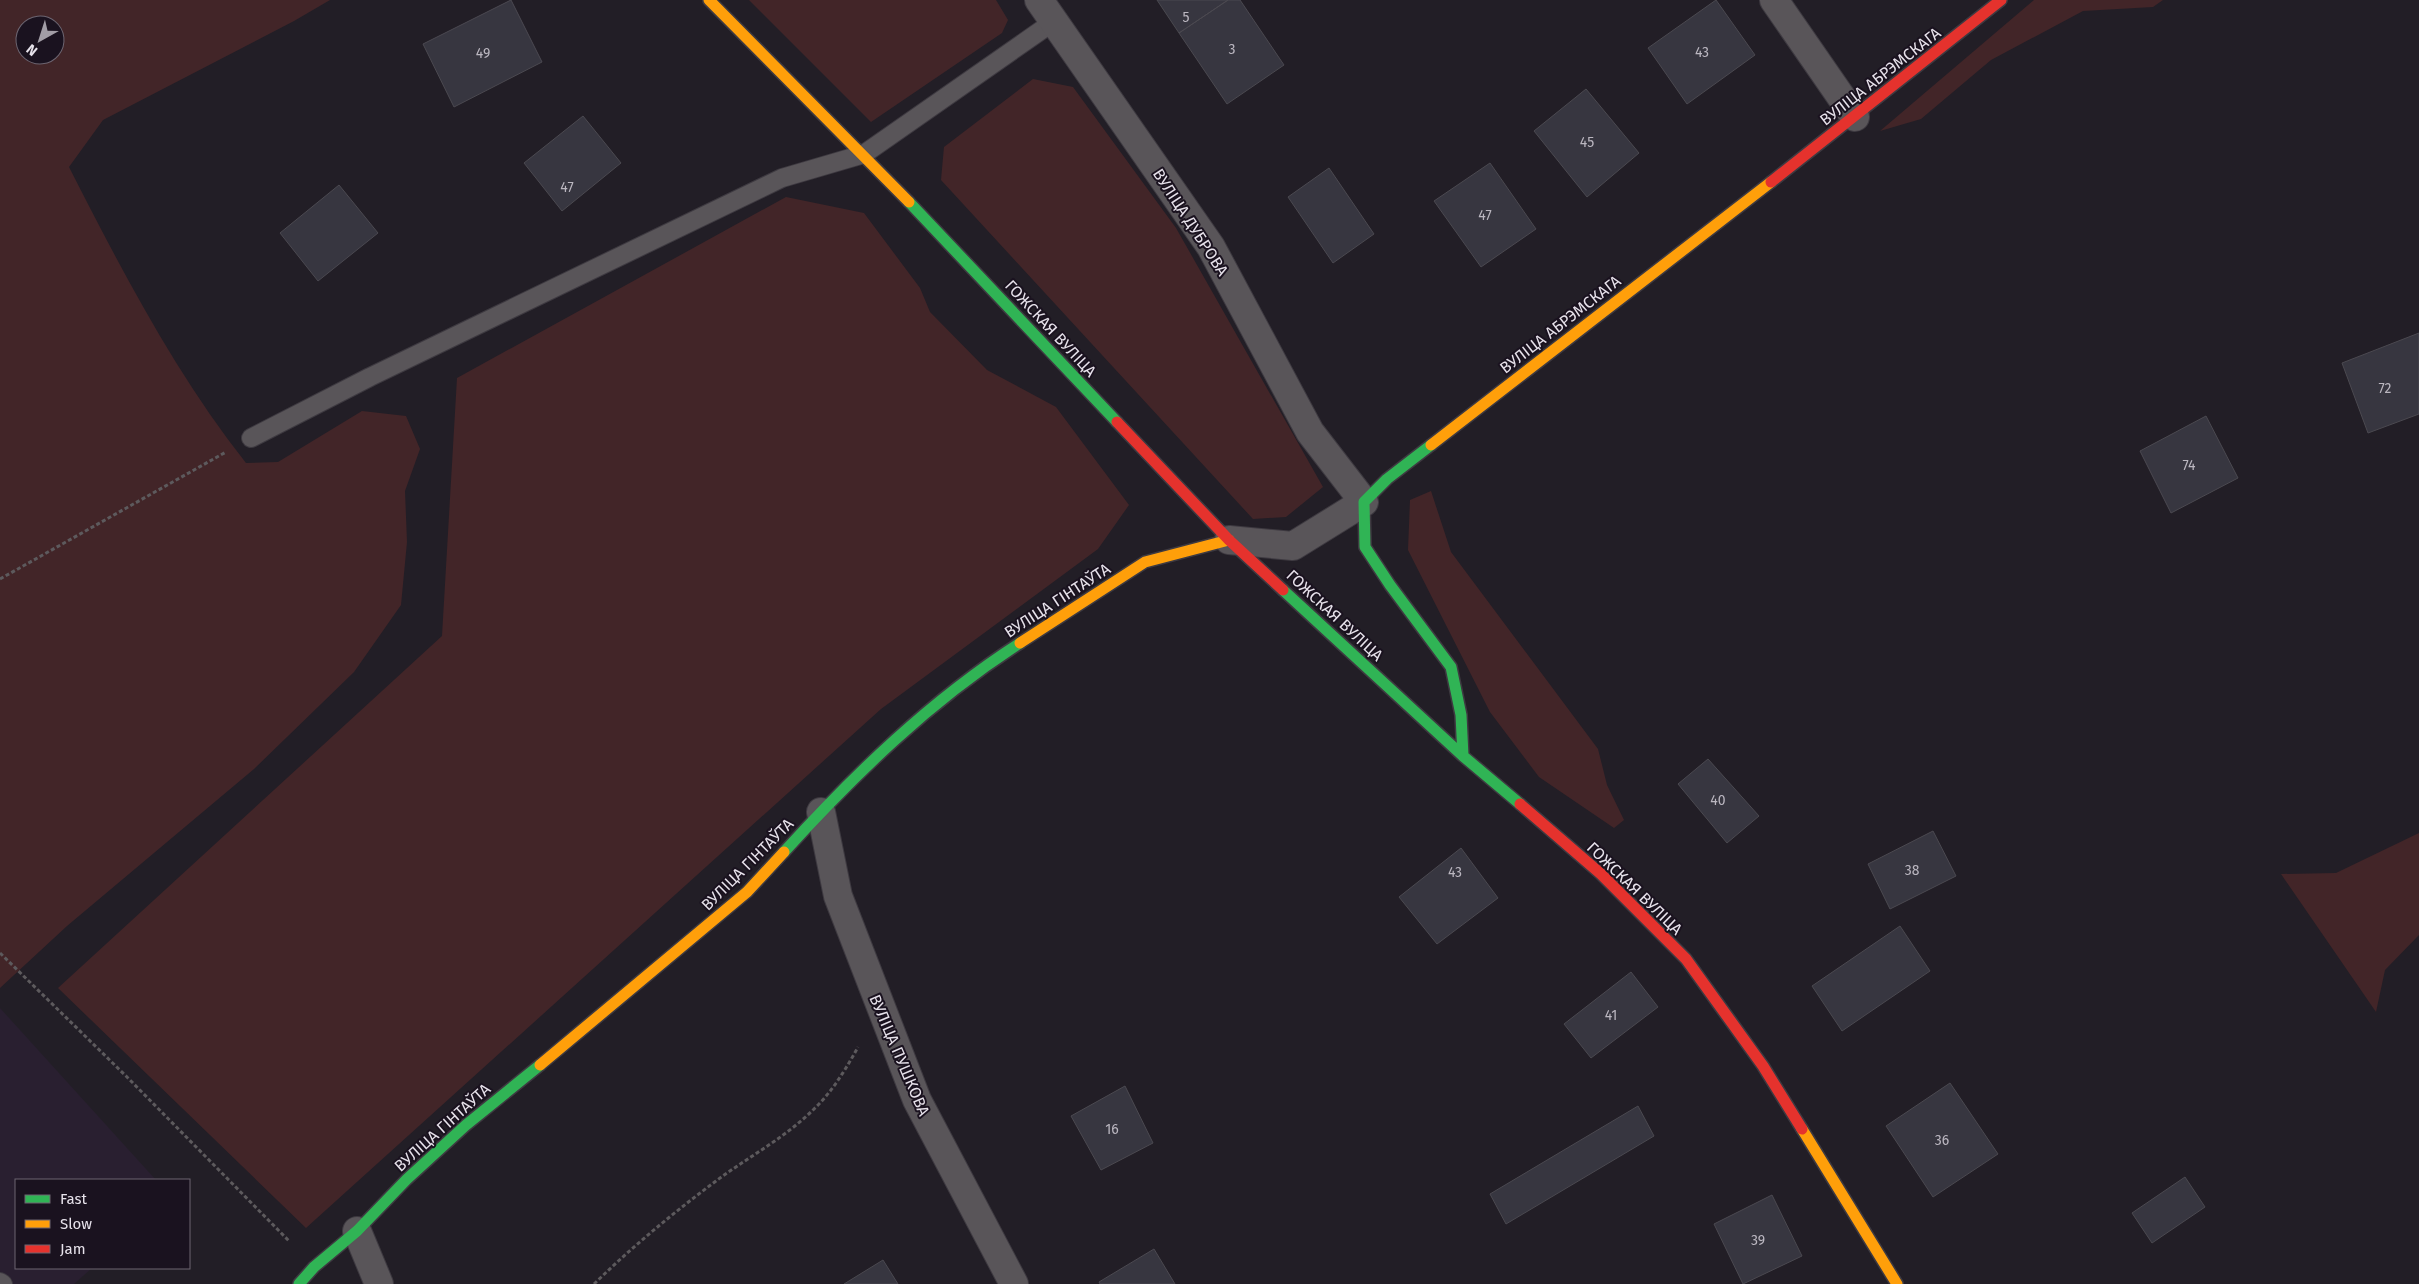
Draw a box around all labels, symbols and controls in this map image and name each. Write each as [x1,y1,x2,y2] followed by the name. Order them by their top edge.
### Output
[1182,9,1190,26] house number: 5
[15,15,65,65] north arrow
[1816,23,1945,129] street label: ВУЛІЦА АБРЭМСКАГА
[23,40,41,59] text: N
[1229,41,1236,58] house number: 3
[1695,44,1709,61] house number: 43
[476,45,490,62] house number: 49
[1580,134,1594,151] house number: 45
[1149,165,1233,280] street label: ВУЛІЦА ДУБРОВА
[560,179,574,196] house number: 47
[1478,207,1492,224] house number: 47
[1496,271,1625,377] street label: ВУЛІЦА АБРЭМСКАГА
[1001,276,1101,381] street label: ГОЖСКАЯ ВУЛІЦА
[2379,380,2392,397] house number: 72
[2182,457,2196,474] house number: 74
[1001,559,1114,642] street label: ВУЛІЦА ГІНТАЎТА
[1282,566,1387,666] street label: ГОЖСКАЯ ВУЛІЦА
[1710,792,1726,809] house number: 40
[697,814,798,914] street label: ВУЛІЦА ГІНТАЎТА
[1583,838,1687,939] street label: ГОЖСКАЯ ВУЛІЦА
[1905,862,1920,879] house number: 38
[1448,864,1462,881] house number: 43
[865,992,934,1120] street label: ВУЛІЦА ПУШКОВА
[1605,1007,1617,1024] house number: 41
[391,1079,495,1175] street label: ВУЛІЦА ГІНТАЎТА
[1105,1121,1119,1138] house number: 16
[1935,1132,1949,1149] house number: 36
[15,1179,190,1269] legend
[60,1190,87,1208] text: Fast
[60,1215,92,1233] text: Slow
[1751,1232,1765,1249] house number: 39
[60,1240,86,1258] text: Jam

